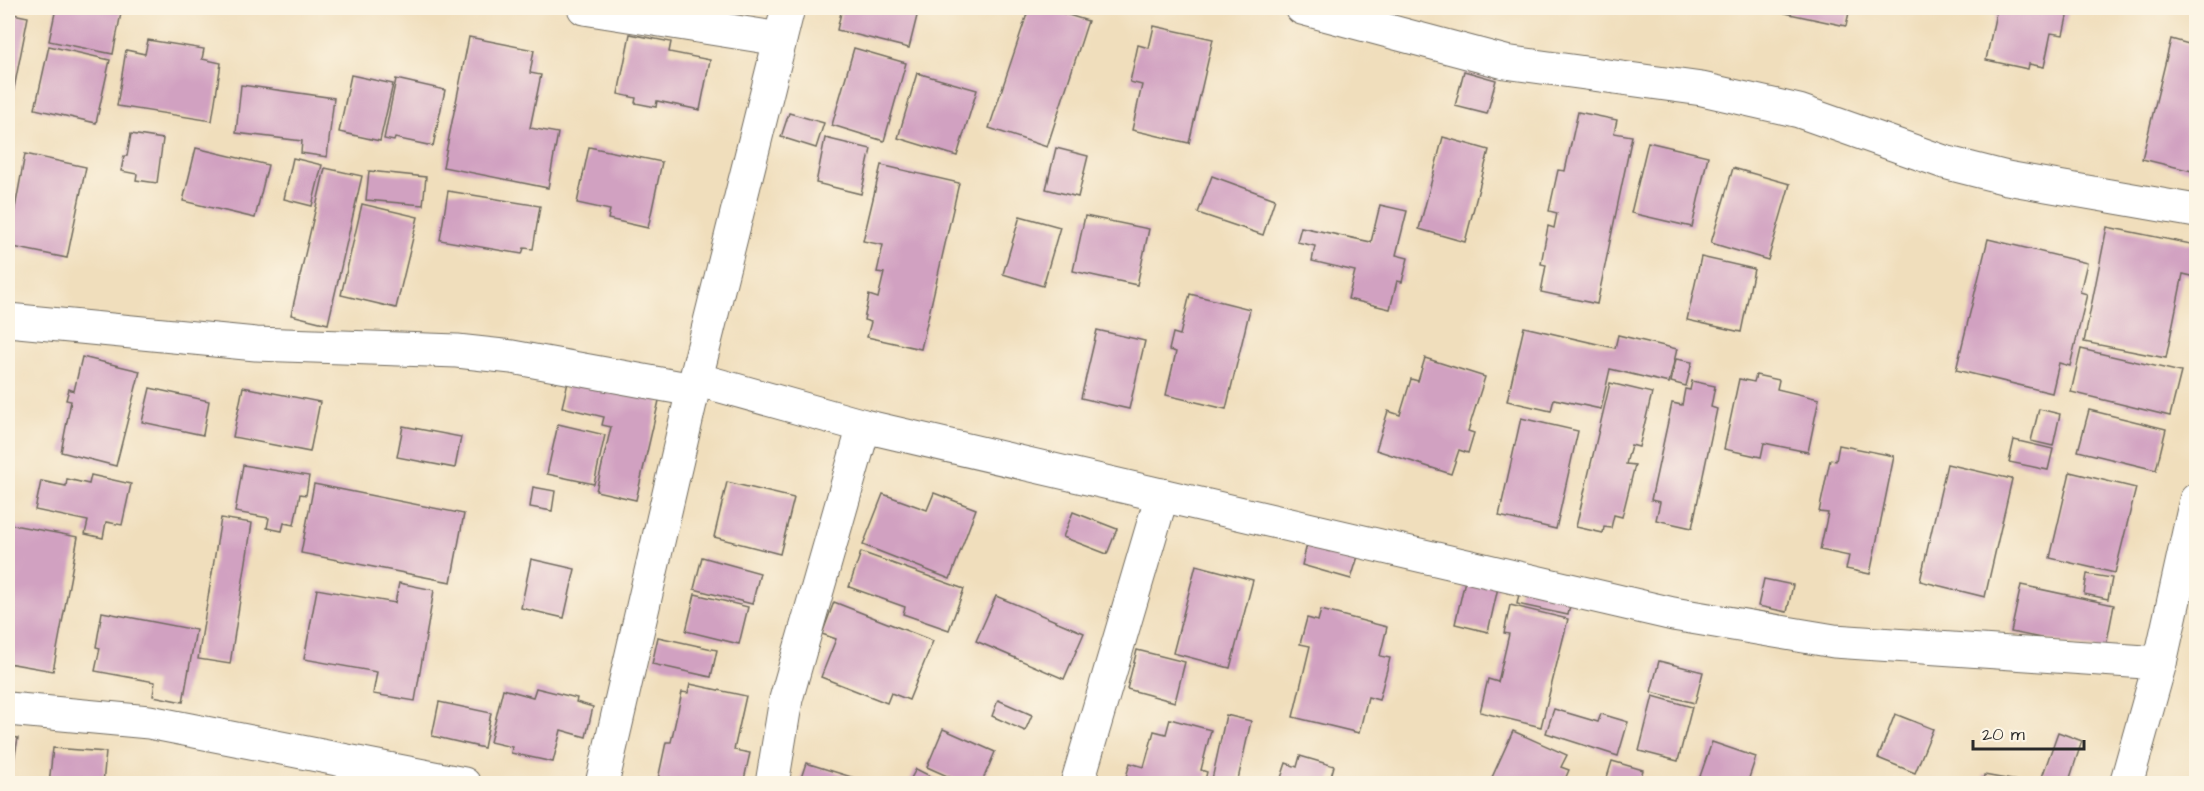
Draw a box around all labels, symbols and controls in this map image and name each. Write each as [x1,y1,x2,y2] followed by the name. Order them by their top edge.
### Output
[1973,713,2084,751] scale bar
[1982,722,2025,747] text: 20 m

